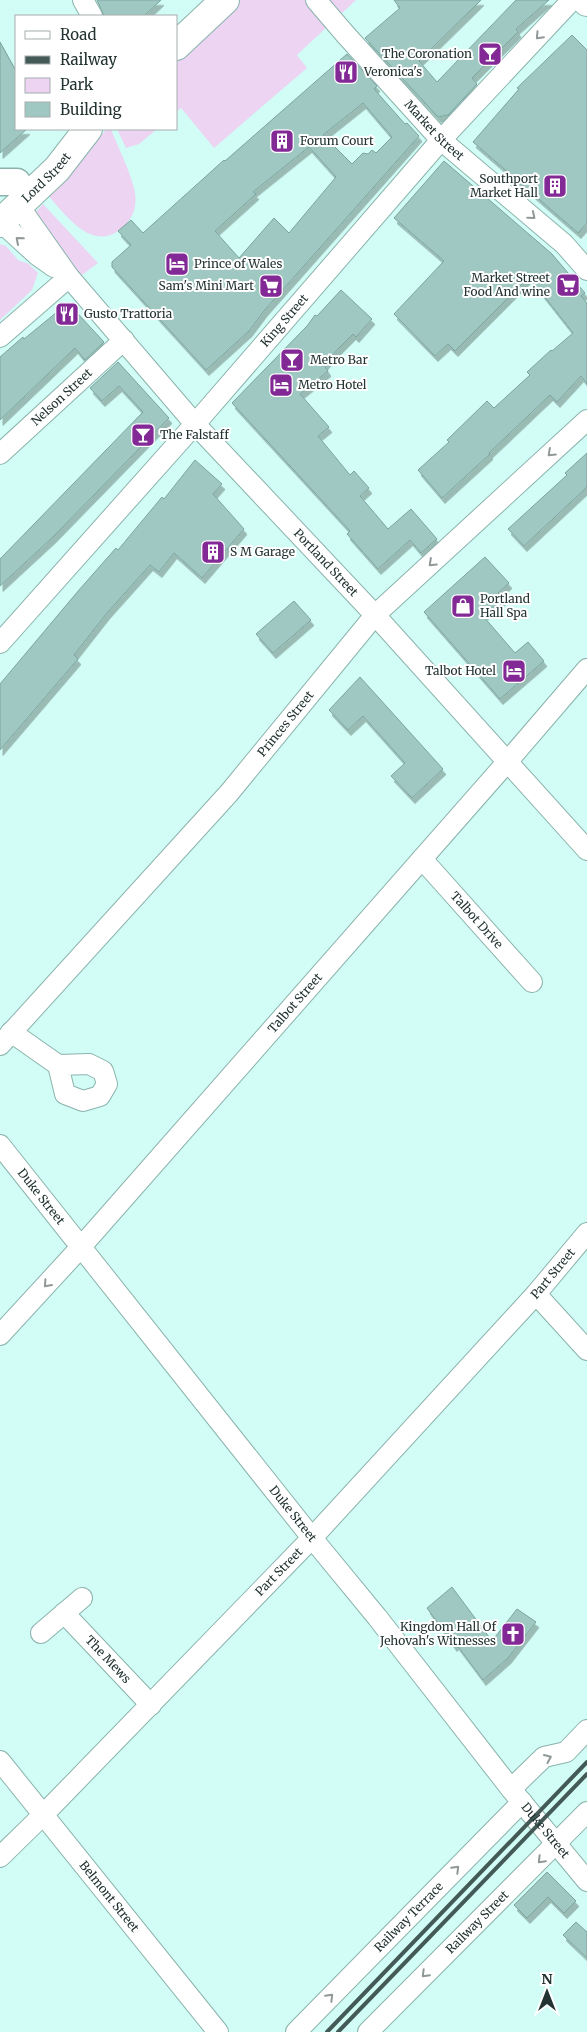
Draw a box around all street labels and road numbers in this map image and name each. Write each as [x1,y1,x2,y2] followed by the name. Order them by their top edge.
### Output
[401,97,468,163] street label: Market Street
[18,149,74,205] street label: Lord Street
[257,291,311,350] street label: King Street
[28,365,95,428] street label: Nelson Street
[291,525,362,599] street label: Portland Street
[254,687,317,759] street label: Princes Street
[448,888,506,951] street label: Talbot Drive
[264,970,325,1036] street label: Talbot Street
[15,1165,68,1228] street label: Duke Street
[527,1245,578,1302] street label: Part Street
[266,1482,320,1545] street label: Duke Street
[252,1544,306,1599] street label: Part Street
[82,1632,134,1686] street label: The Mews
[518,1799,573,1861] street label: Duke Street
[76,1858,143,1935] street label: Belmont Street
[371,1879,446,1955] street label: Railway Terrace
[442,1887,512,1956] street label: Railway Street

